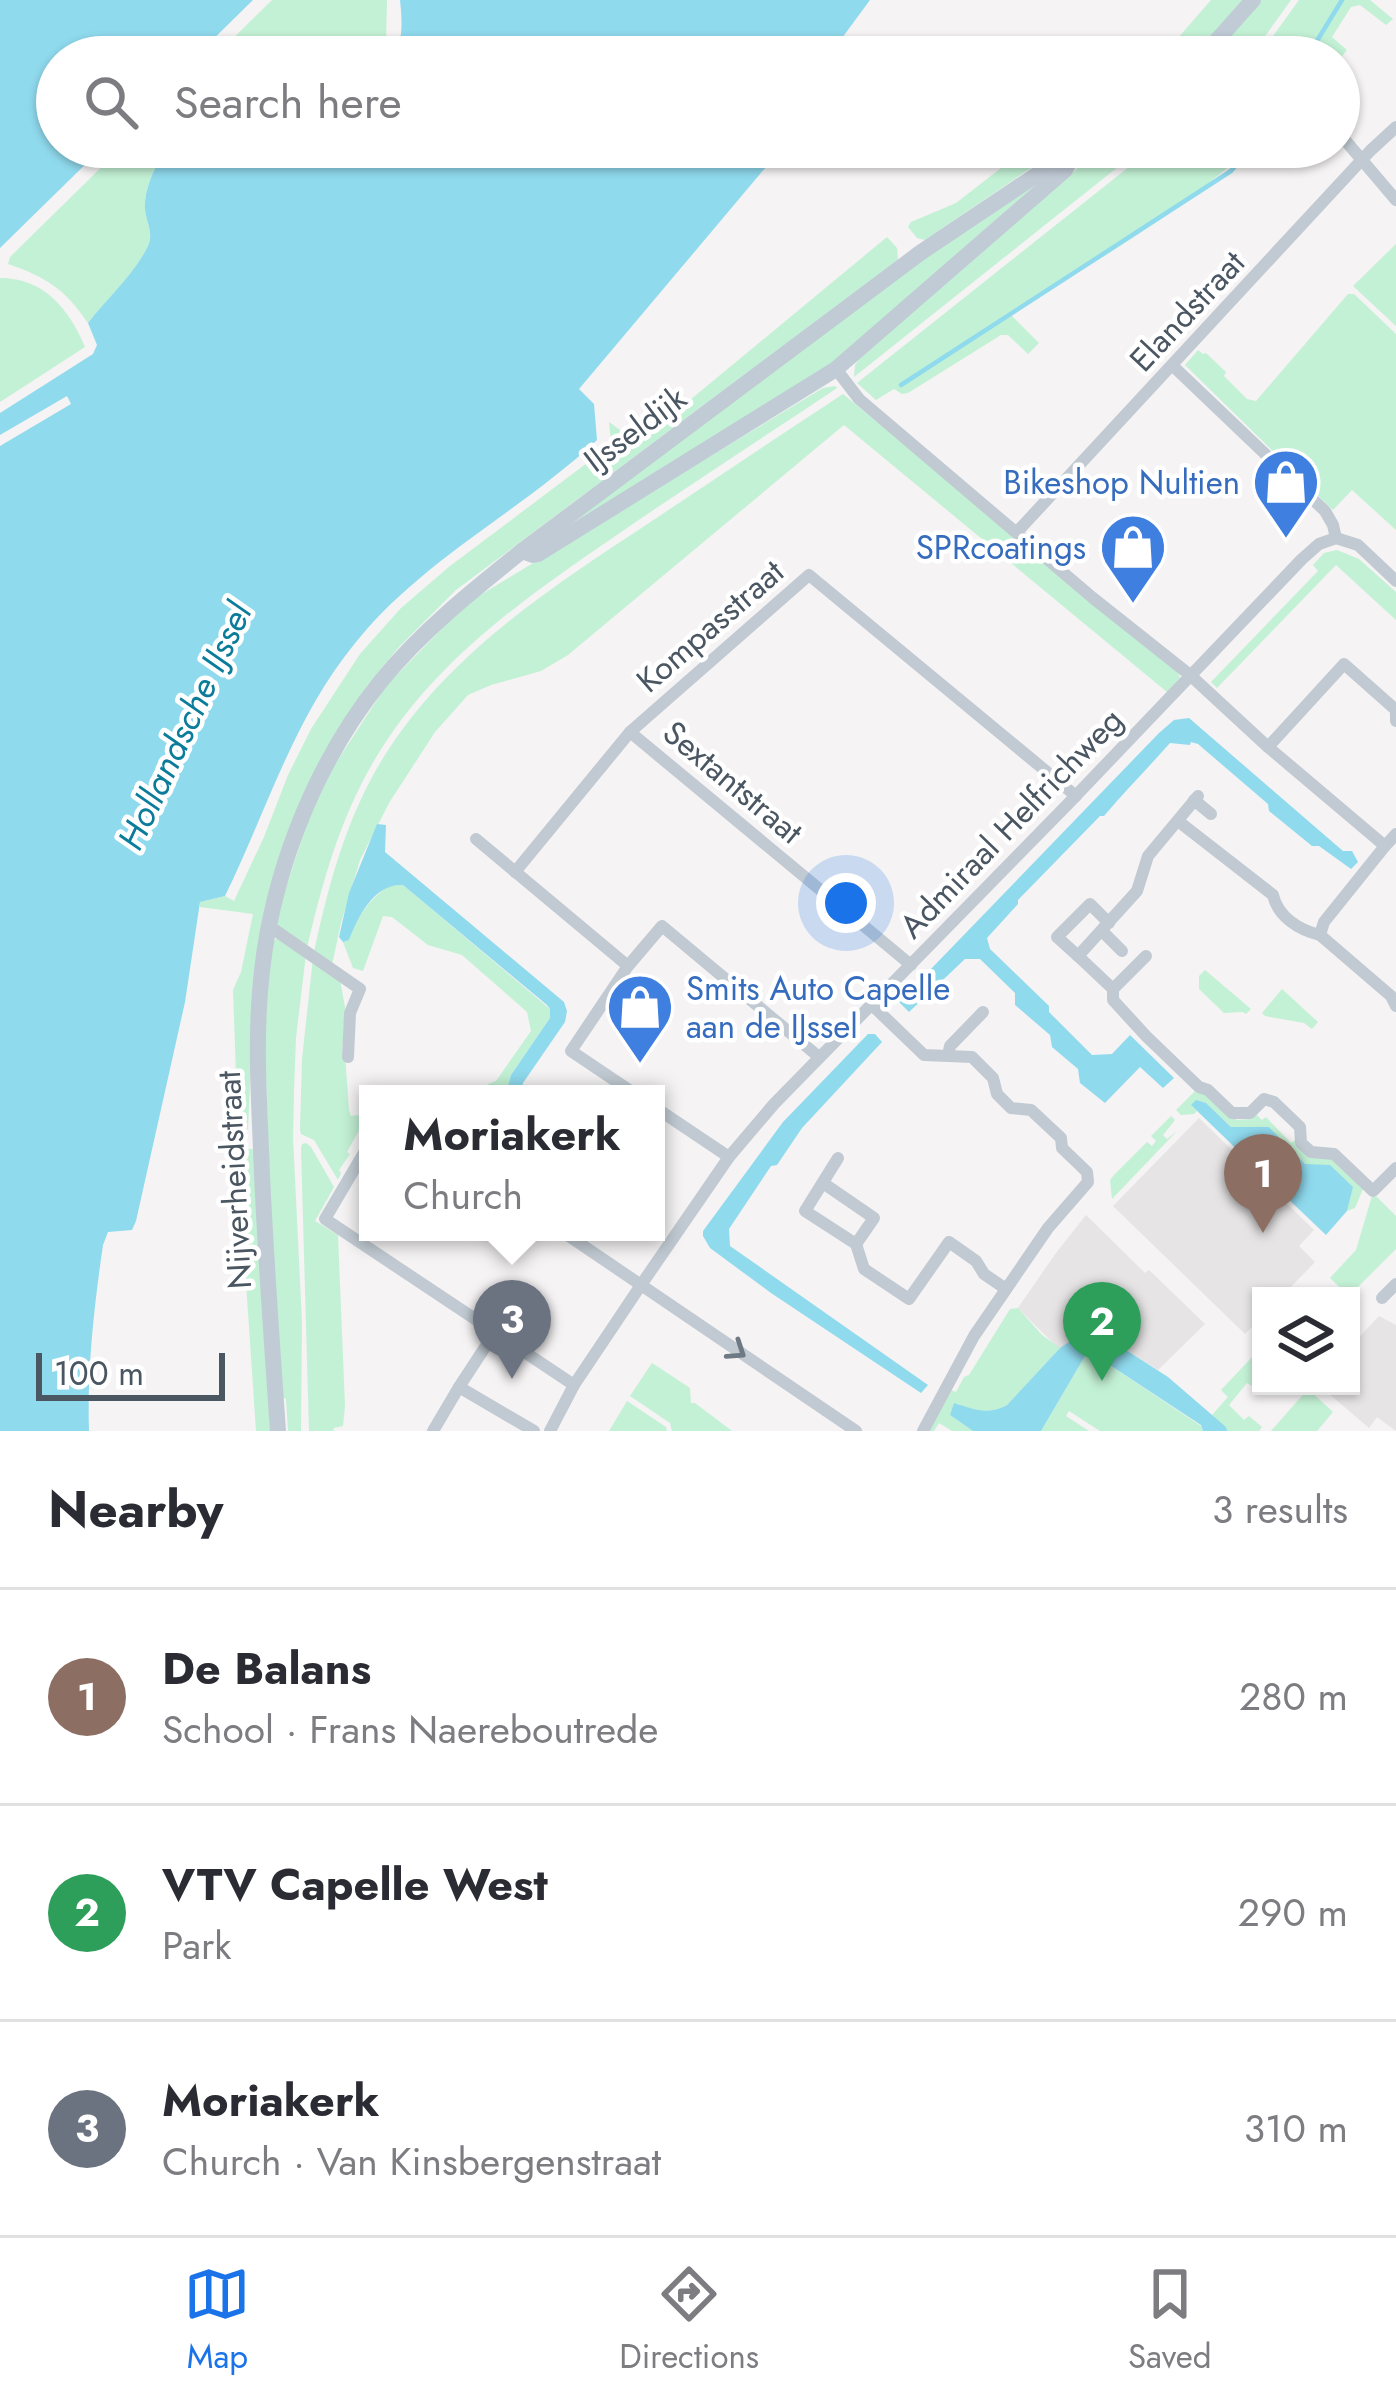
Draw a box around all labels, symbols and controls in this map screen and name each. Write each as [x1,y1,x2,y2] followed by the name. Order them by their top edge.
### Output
[36,36,1360,168] search box
[78,69,144,135] icon: search
[174,70,402,135] text: Search here
[1119,240,1255,382] street label: Elandstraat
[574,375,696,483] street label: IJsseldijk
[1251,447,1321,541] shop icon: Bikeshop Nultien
[1003,459,1240,506] place label: Bikeshop Nultien
[1098,512,1168,606] shop icon: SPRcoatings
[916,524,1086,571] place label: SPRcoatings
[626,549,794,703] street label: Kompasstraat
[104,592,265,858] water label: Hollandsche IJssel
[889,697,1133,949] street label: Admiraal Helfrichweg
[653,709,813,855] street label: Sextantstraat
[816,873,876,933] your location
[686,965,950,1050] place label: Smits Auto Capelle aan de IJssel
[605,972,675,1066] shop icon: Smits Auto Capelle aan de IJssel
[205,1070,263,1290] street label: Nijverheidstraat
[359,1085,665,1241] popup
[403,1102,621,1167] text: Moriakerk
[1224,1134,1302,1233] pin: 1
[403,1167,523,1224] text: Church
[473,1280,551,1379] pin: 3
[1063,1282,1141,1381] pin: 2
[1252,1287,1360,1395] map controls
[1252,1287,1360,1395] button: layers
[724,1337,746,1359] one-way arrow
[36,1347,225,1400] scale bar
[54,1350,144,1397] text: 100 m
[48,1472,223,1546] text: Nearby
[1212,1481,1348,1538] text: 3 results
[162,1636,371,1701] text: De Balans
[77,1668,97,1725] text: 1
[1239,1668,1348,1725] text: 280 m
[162,1701,658,1758] text: School · Frans Naereboutrede
[162,1852,548,1917] text: VTV Capelle West
[74,1884,100,1941] text: 2
[1238,1884,1348,1941] text: 290 m
[162,1917,232,1974] text: Park
[162,2068,379,2133] text: Moriakerk
[75,2100,99,2157] text: 3
[1244,2100,1348,2157] text: 310 m
[162,2133,661,2190] text: Church · Van Kinsbergenstraat
[184,2261,250,2380] tab: Map
[619,2261,759,2380] tab: Directions
[1128,2261,1212,2380] tab: Saved

